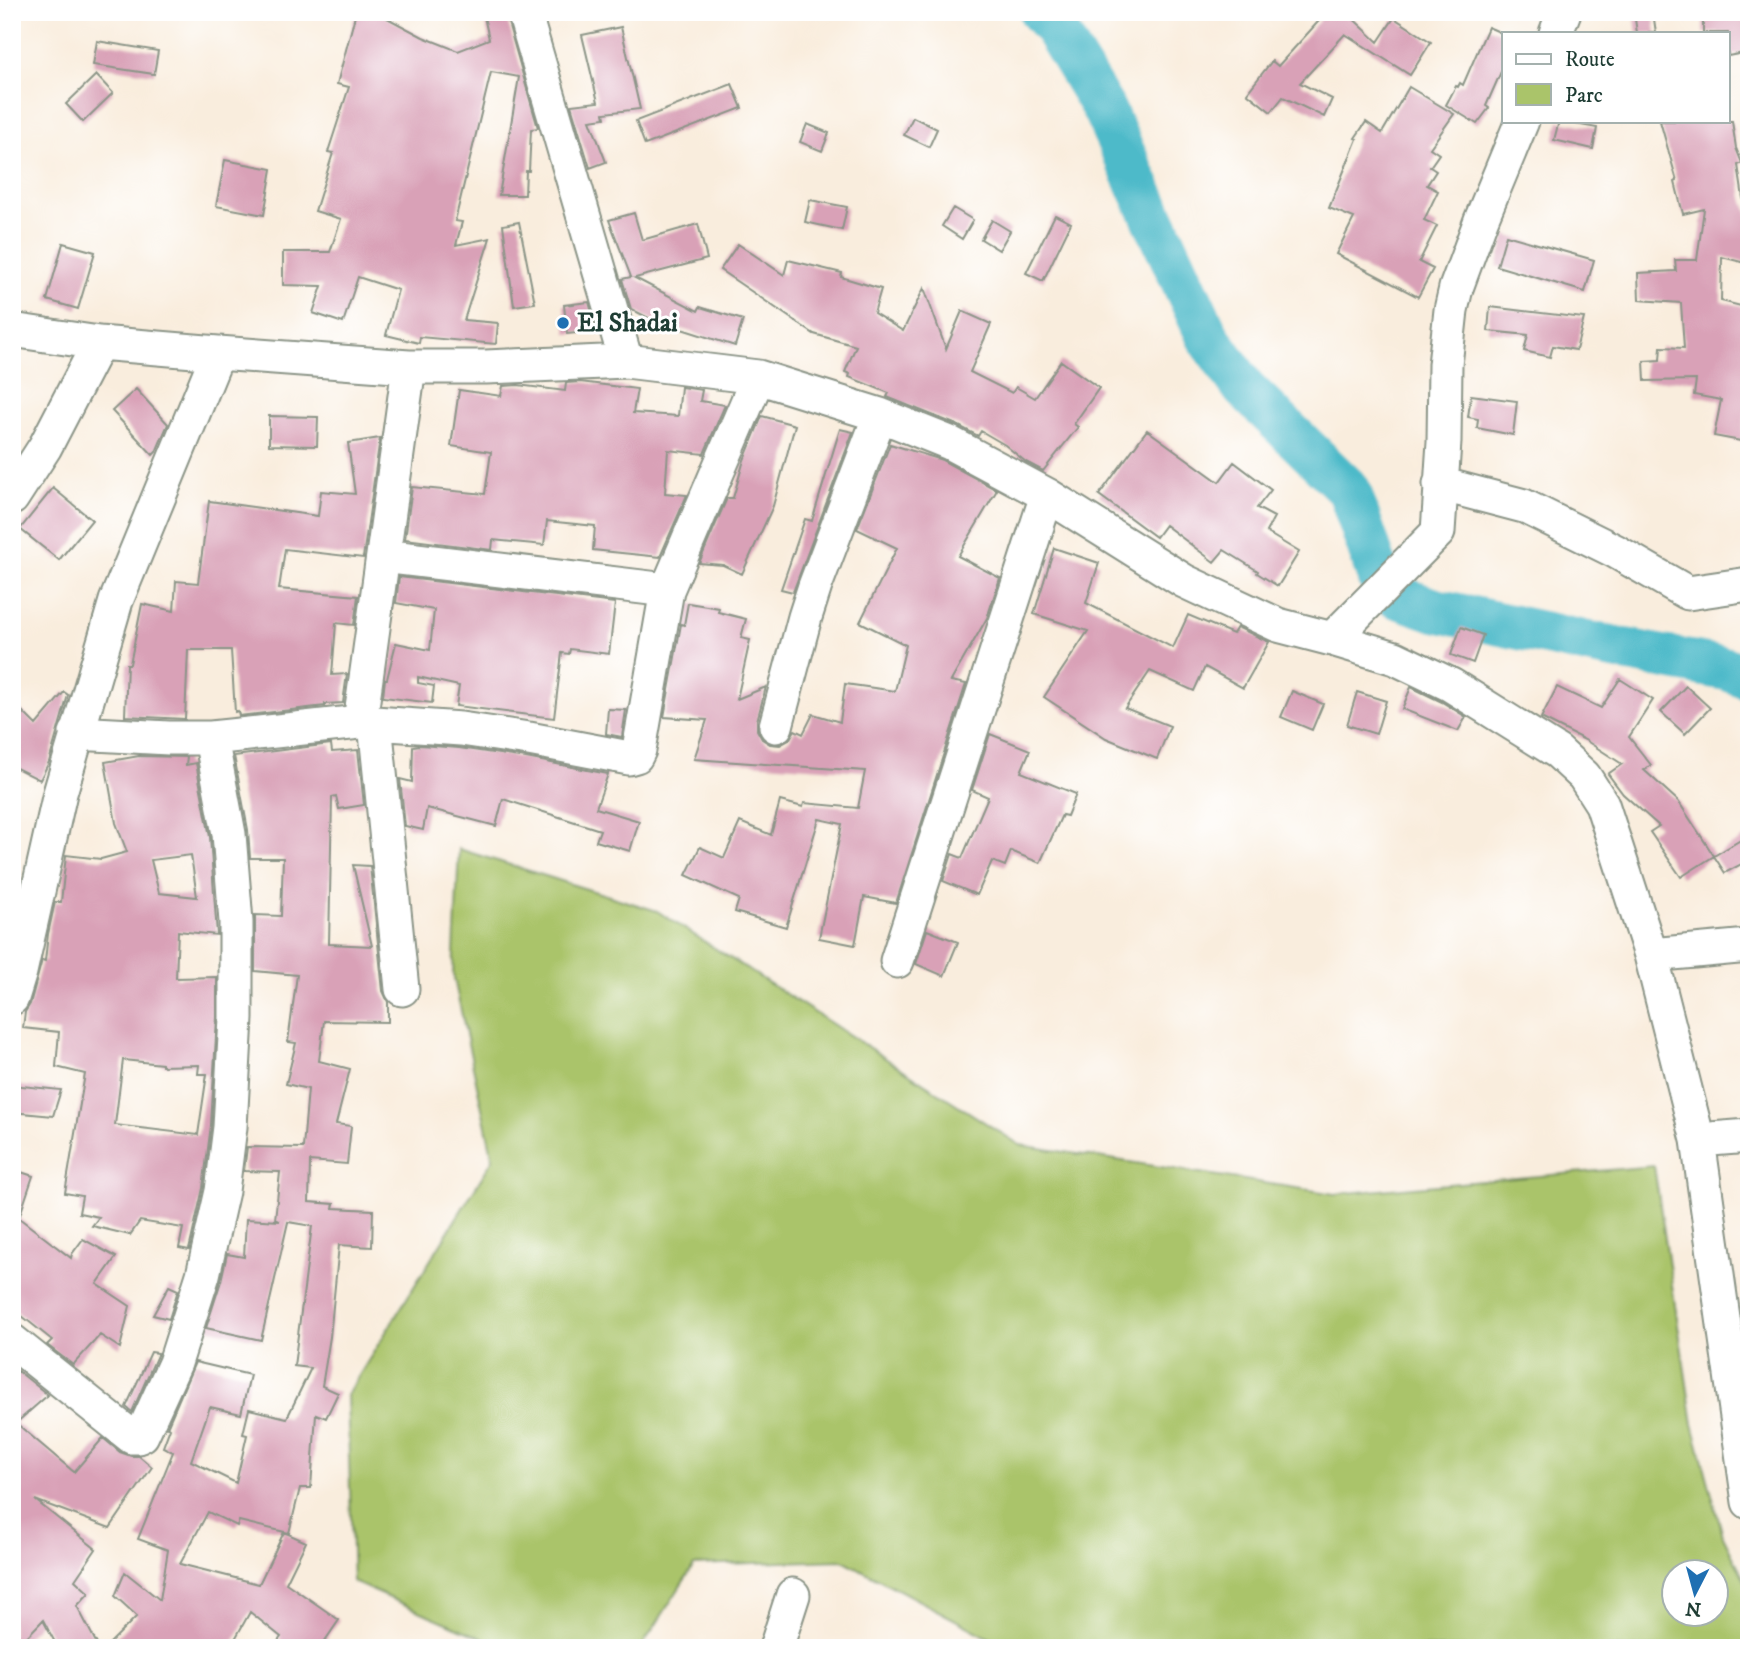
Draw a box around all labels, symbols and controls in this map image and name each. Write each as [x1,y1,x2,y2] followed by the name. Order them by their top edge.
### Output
[1502,32,1730,122] legend
[1565,47,1615,73] text: Route
[1565,83,1603,109] text: Parc
[577,307,678,340] place label: El Shadai
[555,315,571,331] marker: El Shadai
[1660,1558,1730,1628] north arrow
[1684,1596,1702,1621] text: N

